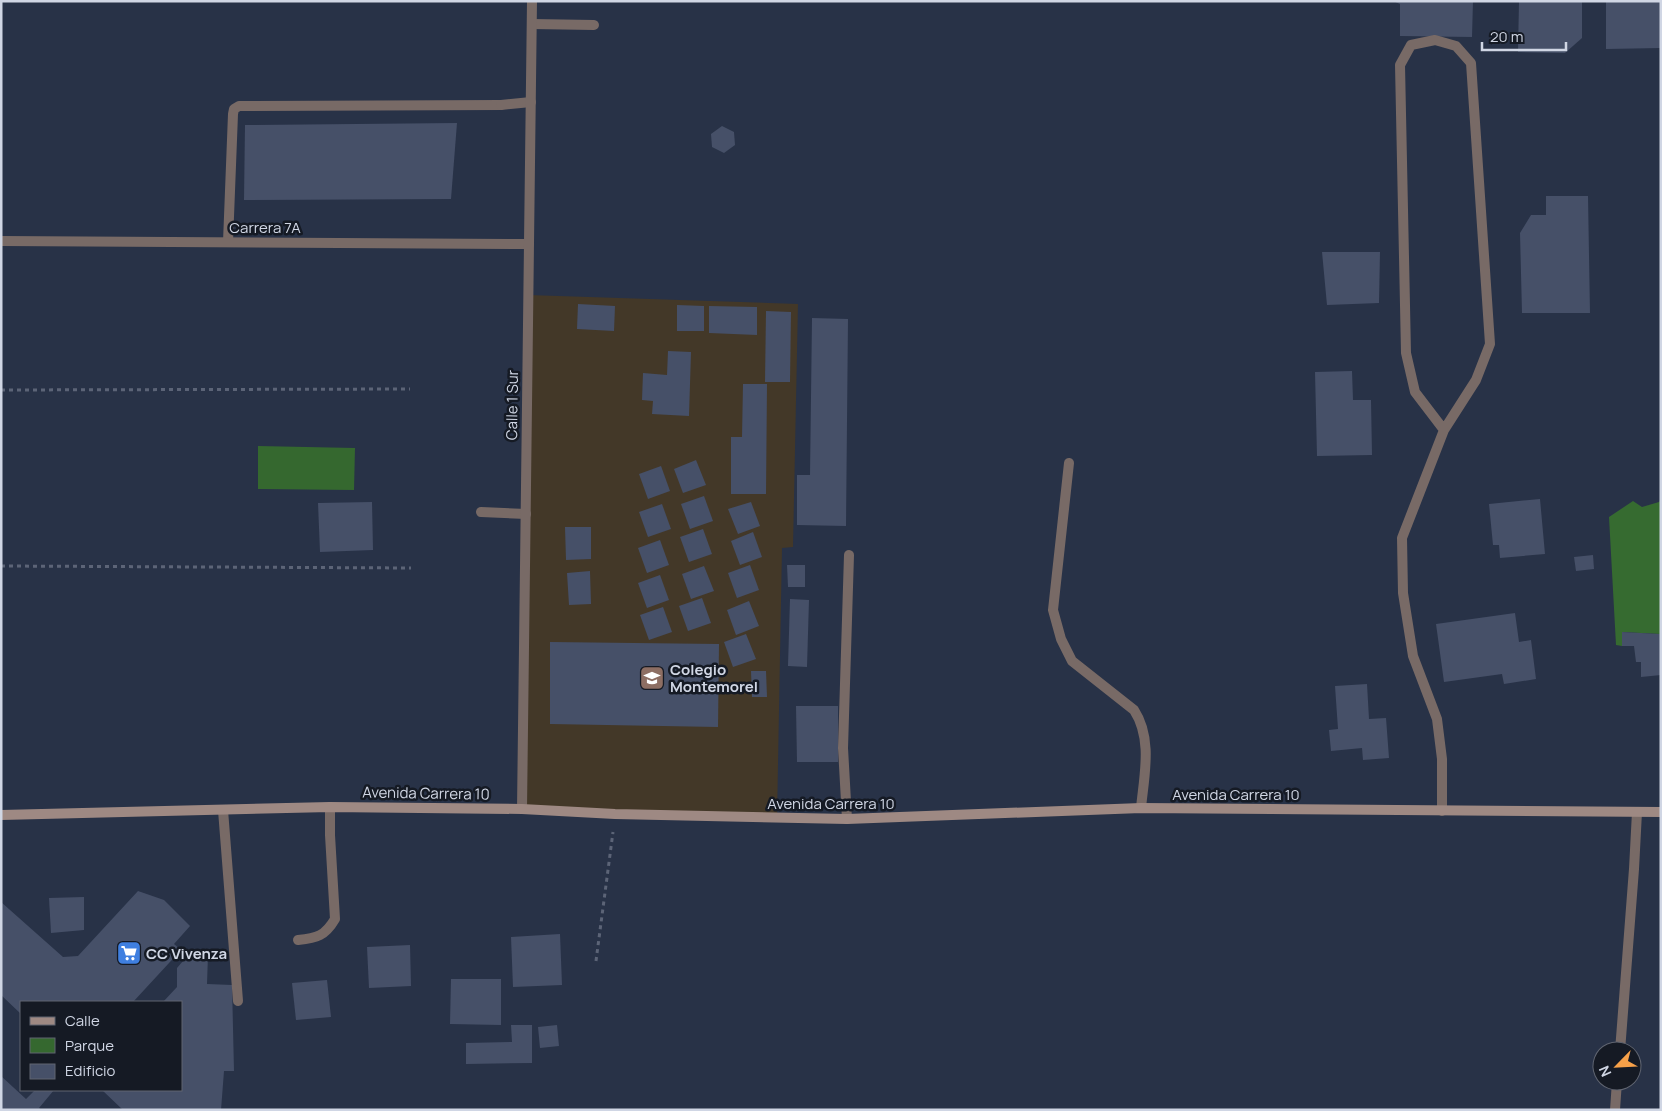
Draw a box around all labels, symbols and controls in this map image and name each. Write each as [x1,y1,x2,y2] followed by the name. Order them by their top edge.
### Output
[1482,20,1566,52] scale bar
[1490,26,1523,47] text: 20 m
[229,217,301,238] street label: Carrera 7A
[501,369,523,440] street label: Calle 1 Sur
[670,659,758,697] place label: Colegio Montemorel
[639,665,665,691] school or university icon: Colegio Montemorel
[362,781,490,805] street label: Avenida Carrera 10
[1172,784,1300,805] street label: Avenida Carrera 10
[767,793,895,814] street label: Avenida Carrera 10
[116,940,142,966] supermarket icon: CC Vivenza
[146,943,227,964] place label: CC Vivenza
[20,1001,182,1091] legend
[65,1010,100,1031] text: Calle
[65,1035,114,1056] text: Parque
[1592,1041,1642,1091] north arrow
[65,1060,116,1081] text: Edificio
[1594,1063,1615,1080] text: N

